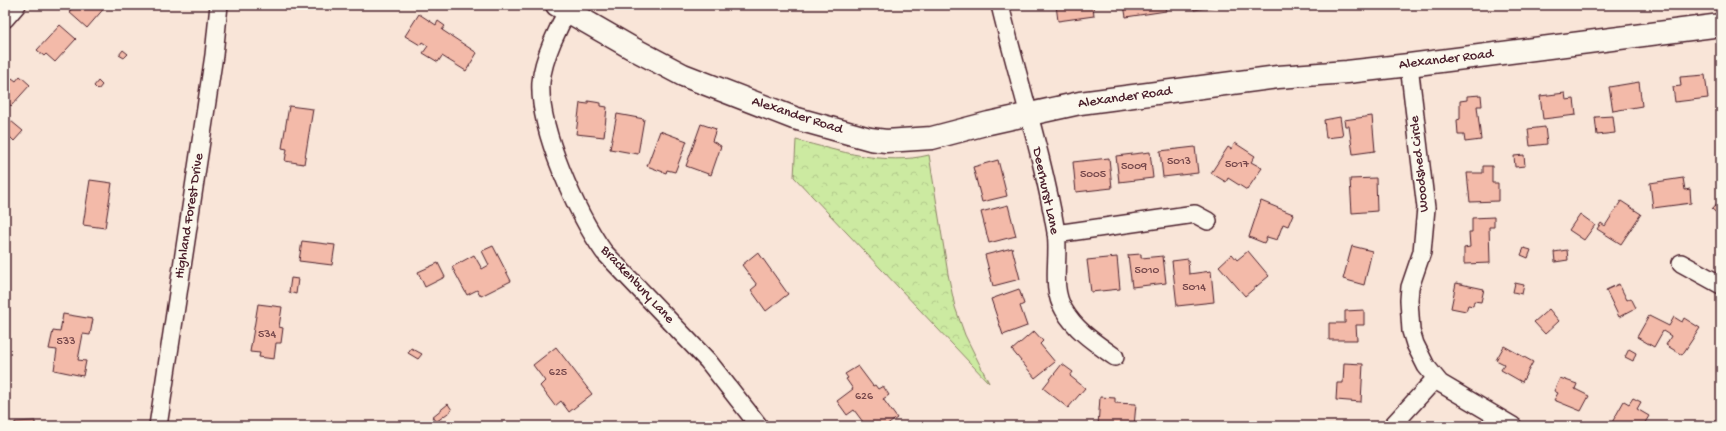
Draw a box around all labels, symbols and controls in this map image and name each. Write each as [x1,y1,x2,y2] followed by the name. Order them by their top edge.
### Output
[1398,46,1496,74] street label: Alexander Road
[1077,83,1175,113] street label: Alexander Road
[749,93,846,139] street label: Alexander Road
[1406,114,1434,213] street label: Woodshed Circle
[1027,145,1063,237] street label: Deerhurst Lane
[172,151,208,280] street label: Highland Forest Drive
[1167,155,1191,169] house number: 5013
[1225,158,1250,172] house number: 5017
[1121,160,1147,174] house number: 5009
[1080,168,1106,182] house number: 5005
[596,242,678,328] street label: Brackenbury Lane
[1135,264,1160,278] house number: 5010
[1182,281,1206,295] house number: 5014
[258,328,276,342] house number: 534
[57,335,75,349] house number: 533
[549,366,567,380] house number: 625
[855,390,874,404] house number: 626

